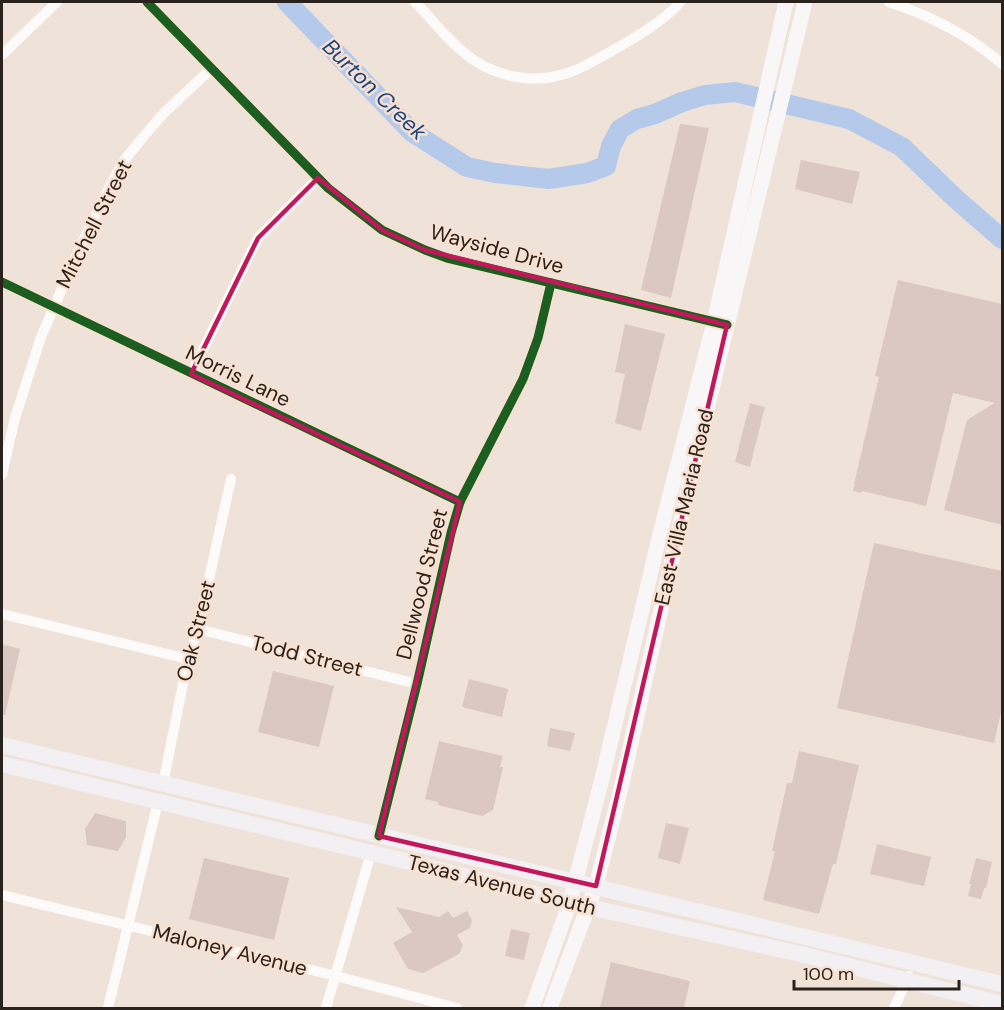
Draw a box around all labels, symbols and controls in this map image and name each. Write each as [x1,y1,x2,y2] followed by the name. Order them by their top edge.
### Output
[316,32,434,147] water label: Burton Creek
[49,155,139,293] street label: Mitchell Street
[427,218,567,280] street label: Wayside Drive
[181,339,295,413] street label: Morris Lane
[648,406,720,608] street label: East Villa Maria Road
[390,506,454,662] street label: Dellwood Street
[170,577,222,685] street label: Oak Street
[248,629,366,683] street label: Todd Street
[405,848,599,922] street label: Texas Avenue South
[150,917,310,983] street label: Maloney Avenue
[794,953,959,991] scale bar
[803,962,854,986] text: 100 m

